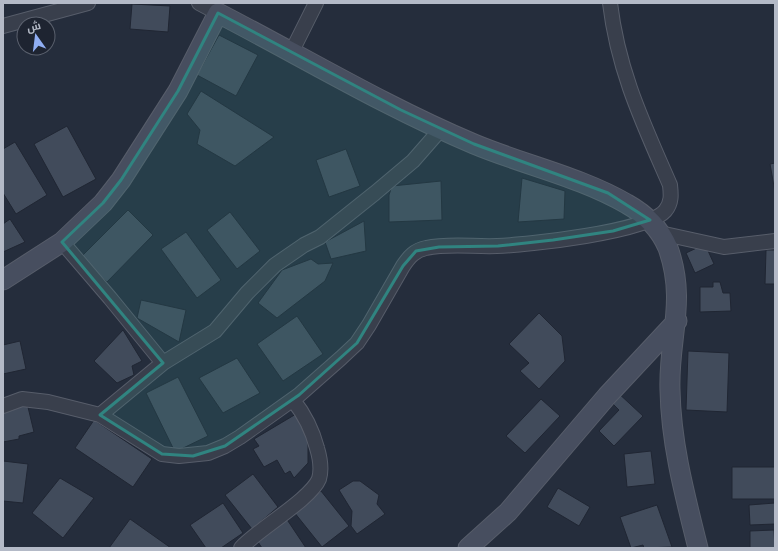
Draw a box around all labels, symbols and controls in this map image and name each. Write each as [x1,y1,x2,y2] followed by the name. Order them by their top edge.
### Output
[16,16,56,56] north arrow
[25,19,42,35] text: ش

